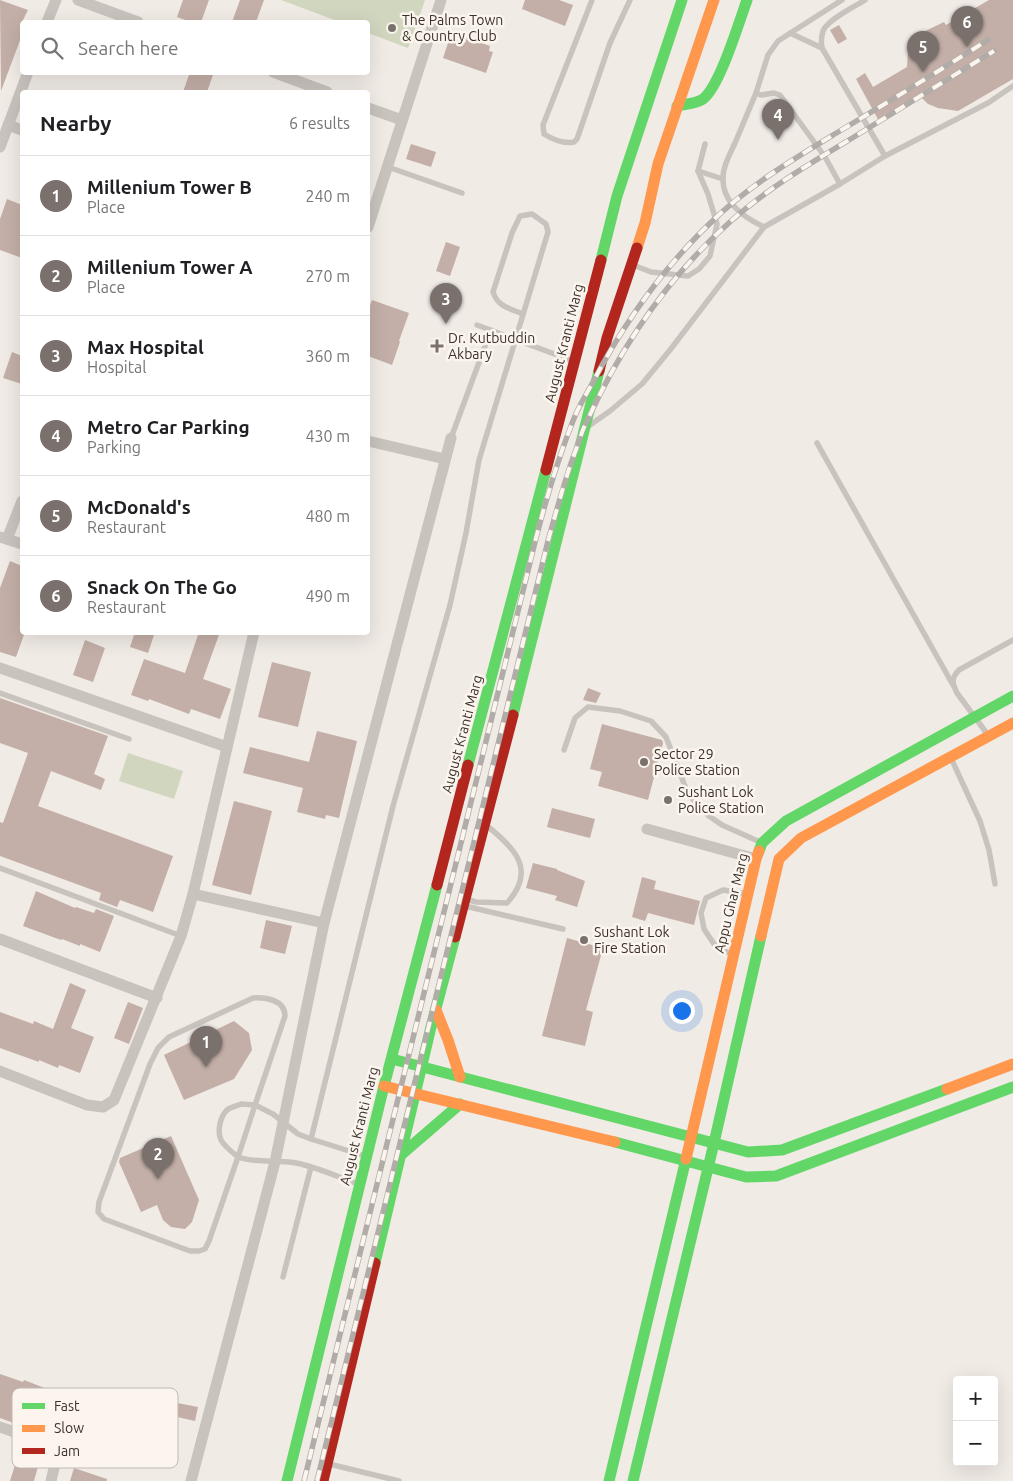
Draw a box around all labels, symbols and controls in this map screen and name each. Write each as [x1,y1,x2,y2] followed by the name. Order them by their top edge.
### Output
[951,6,983,47] pin: 6
[402,12,503,44] place label: The Palms Town & Country Club
[20,20,370,75] search box
[386,22,398,34] marker: The Palms Town & Country Club
[907,31,939,72] pin: 5
[38,34,66,62] icon: search
[78,37,178,59] text: Search here
[762,99,794,140] pin: 4
[40,111,111,135] text: Nearby
[289,114,350,132] text: 6 results
[87,176,252,198] text: Millenium Tower B
[51,187,61,205] text: 1
[305,187,350,205] text: 240 m
[87,198,125,216] text: Place
[87,256,253,278] text: Millenium Tower A
[51,267,61,285] text: 2
[305,267,350,285] text: 270 m
[87,278,125,296] text: Place
[542,282,586,404] street label: August Kranti Marg
[430,283,462,324] pin: 3
[448,330,535,362] place label: Dr. Kutbuddin Akbary
[87,336,204,358] text: Max Hospital
[430,339,444,353] marker: Dr. Kutbuddin Akbary
[51,347,61,365] text: 3
[305,347,350,365] text: 360 m
[87,358,146,376] text: Hospital
[87,416,250,438] text: Metro Car Parking
[51,427,61,445] text: 4
[305,427,350,445] text: 430 m
[87,438,141,456] text: Parking
[87,496,191,518] text: McDonald's
[51,507,61,525] text: 5
[305,507,350,525] text: 480 m
[87,518,166,536] text: Restaurant
[87,576,237,598] text: Snack On The Go
[51,587,61,605] text: 6
[305,587,350,605] text: 490 m
[87,598,166,616] text: Restaurant
[439,673,485,795] street label: August Kranti Marg
[654,746,740,778] place label: Sector 29 Police Station
[638,756,650,768] marker: Sector 29 Police Station
[678,784,764,816] place label: Sushant Lok Police Station
[662,794,674,806] marker: Sushant Lok Police Station
[711,851,751,955] street label: Appu Ghar Marg
[594,924,670,956] place label: Sushant Lok Fire Station
[578,934,590,946] marker: Sushant Lok Fire Station
[669,998,695,1024] your location
[190,1026,222,1067] pin: 1
[337,1065,381,1187] street label: August Kranti Marg
[142,1138,174,1179] pin: 2
[953,1376,998,1466] map controls
[953,1376,998,1421] button: +
[12,1388,178,1468] legend
[54,1398,80,1414] text: Fast
[54,1420,84,1436] text: Slow
[953,1421,998,1466] button: −
[54,1443,80,1459] text: Jam

